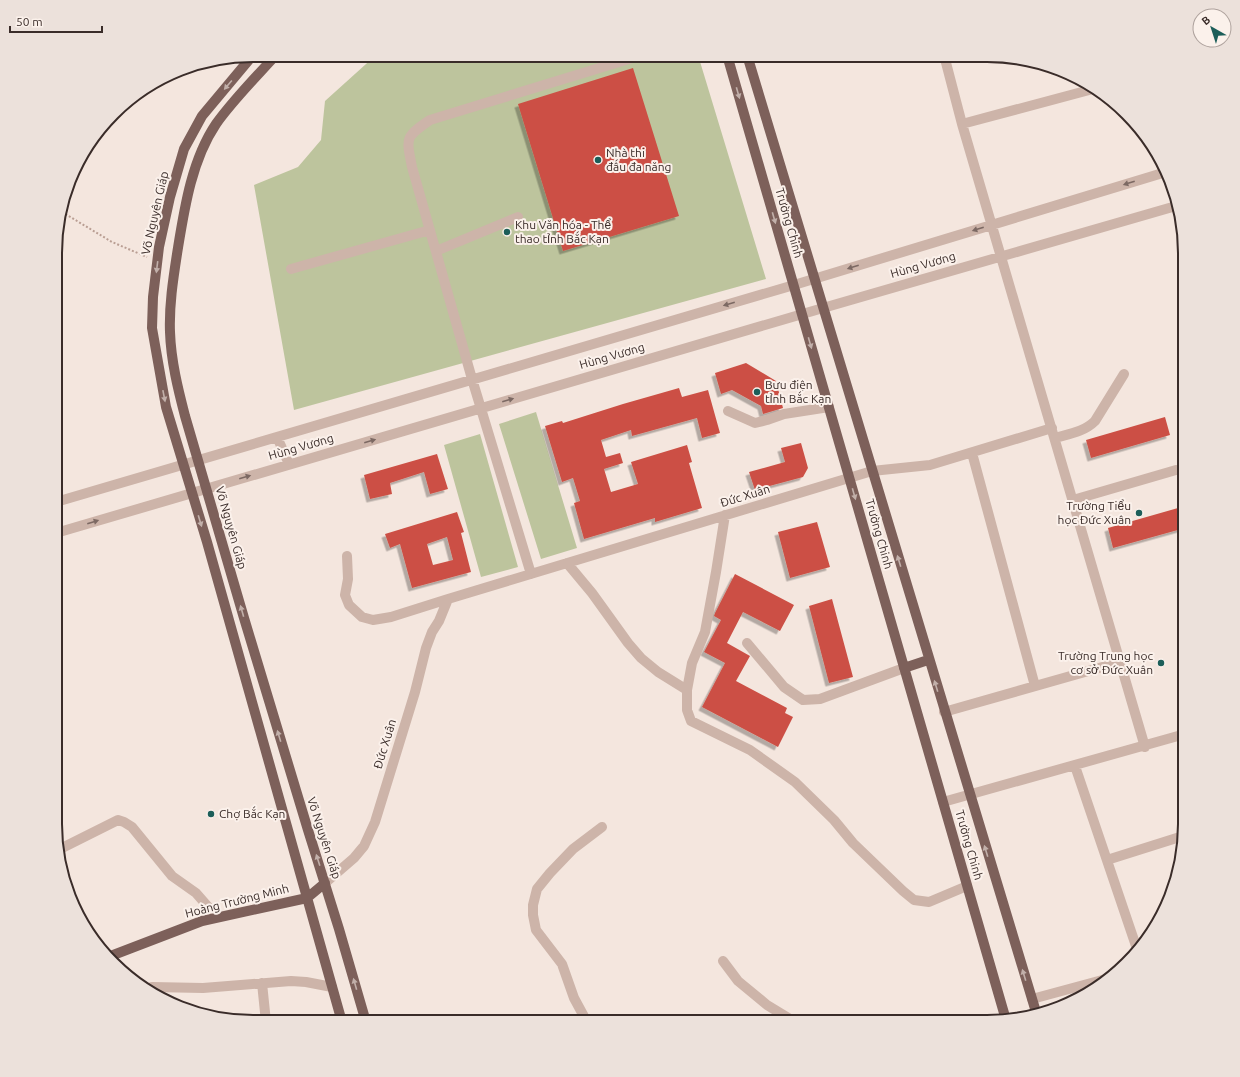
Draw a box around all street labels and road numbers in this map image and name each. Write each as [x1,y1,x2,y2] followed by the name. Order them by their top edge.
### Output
[139,170,170,256] street label: Võ Nguyên Giáp
[773,186,806,259] street label: Trường Chinh
[889,249,957,280] street label: Hùng Vương
[578,340,646,371] street label: Hùng Vương
[267,431,335,462] street label: Hùng Vương
[718,482,771,509] street label: Đức Xuân
[213,485,249,571] street label: Võ Nguyên Giáp
[863,497,896,570] street label: Trường Chinh
[371,717,398,770] street label: Đức Xuân
[305,795,344,880] street label: Võ Nguyên Giáp
[953,808,986,881] street label: Trường Chinh
[184,881,290,920] street label: Hoàng Trường Minh

